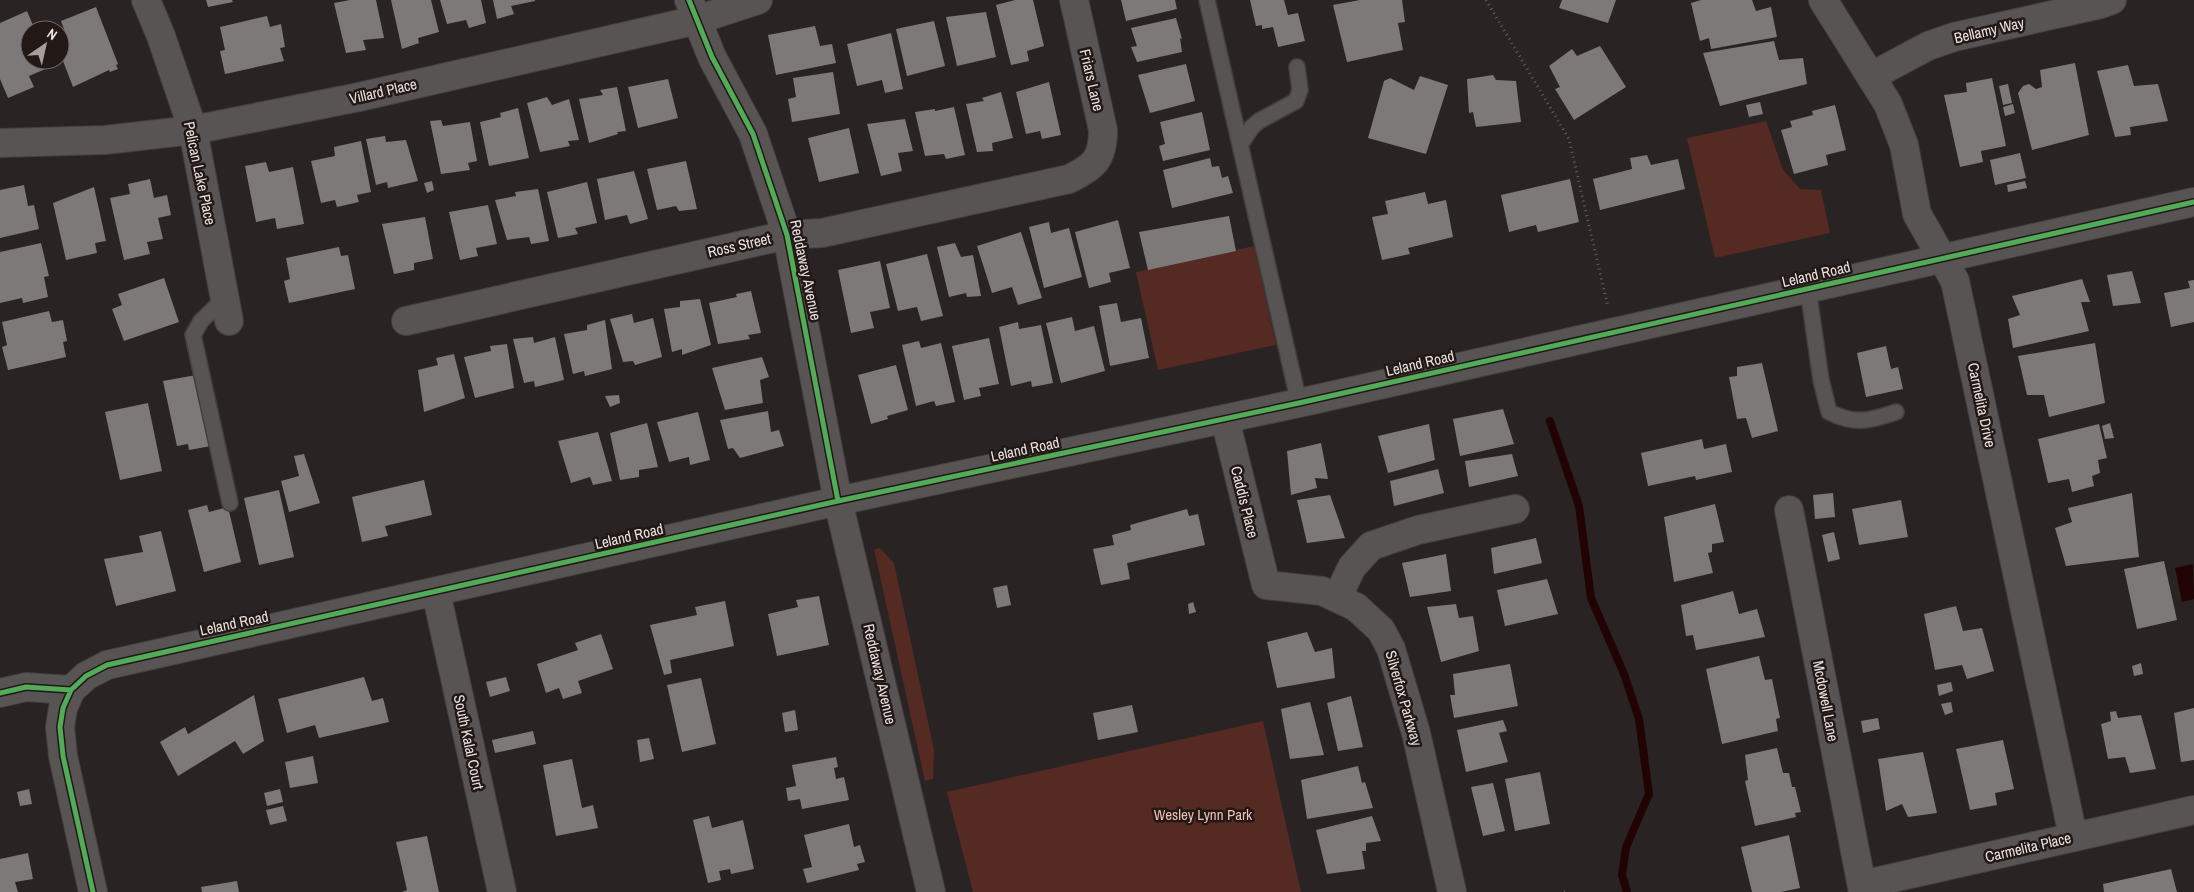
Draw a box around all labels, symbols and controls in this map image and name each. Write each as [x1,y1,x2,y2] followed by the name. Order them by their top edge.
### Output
[1952,12,2027,48] street label: Bellamy Way
[20,20,70,70] north arrow
[44,24,61,44] text: N
[1075,47,1109,113] street label: Friars Lane
[347,73,419,109] street label: Villard Place
[179,119,221,227] street label: Pelican Lake Place
[785,218,827,322] street label: Reddaway Avenue
[705,227,773,262] street label: Ross Street
[1780,256,1852,292] street label: Leland Road
[1384,345,1456,381] street label: Leland Road
[1963,361,2001,449] street label: Carmelita Drive
[989,431,1061,467] street label: Leland Road
[1226,464,1264,540] street label: Caddis Place
[593,518,665,554] street label: Leland Road
[198,605,270,641] street label: Leland Road
[858,622,902,726] street label: Reddaway Avenue
[1380,648,1428,749] street label: Silverfox Parkway
[1808,659,1844,743] street label: Mcdowell Lane
[449,693,489,792] street label: South Kalal Court
[1154,804,1253,825] park label: Wesley Lynn Park
[1983,827,2073,867] street label: Carmelita Place

